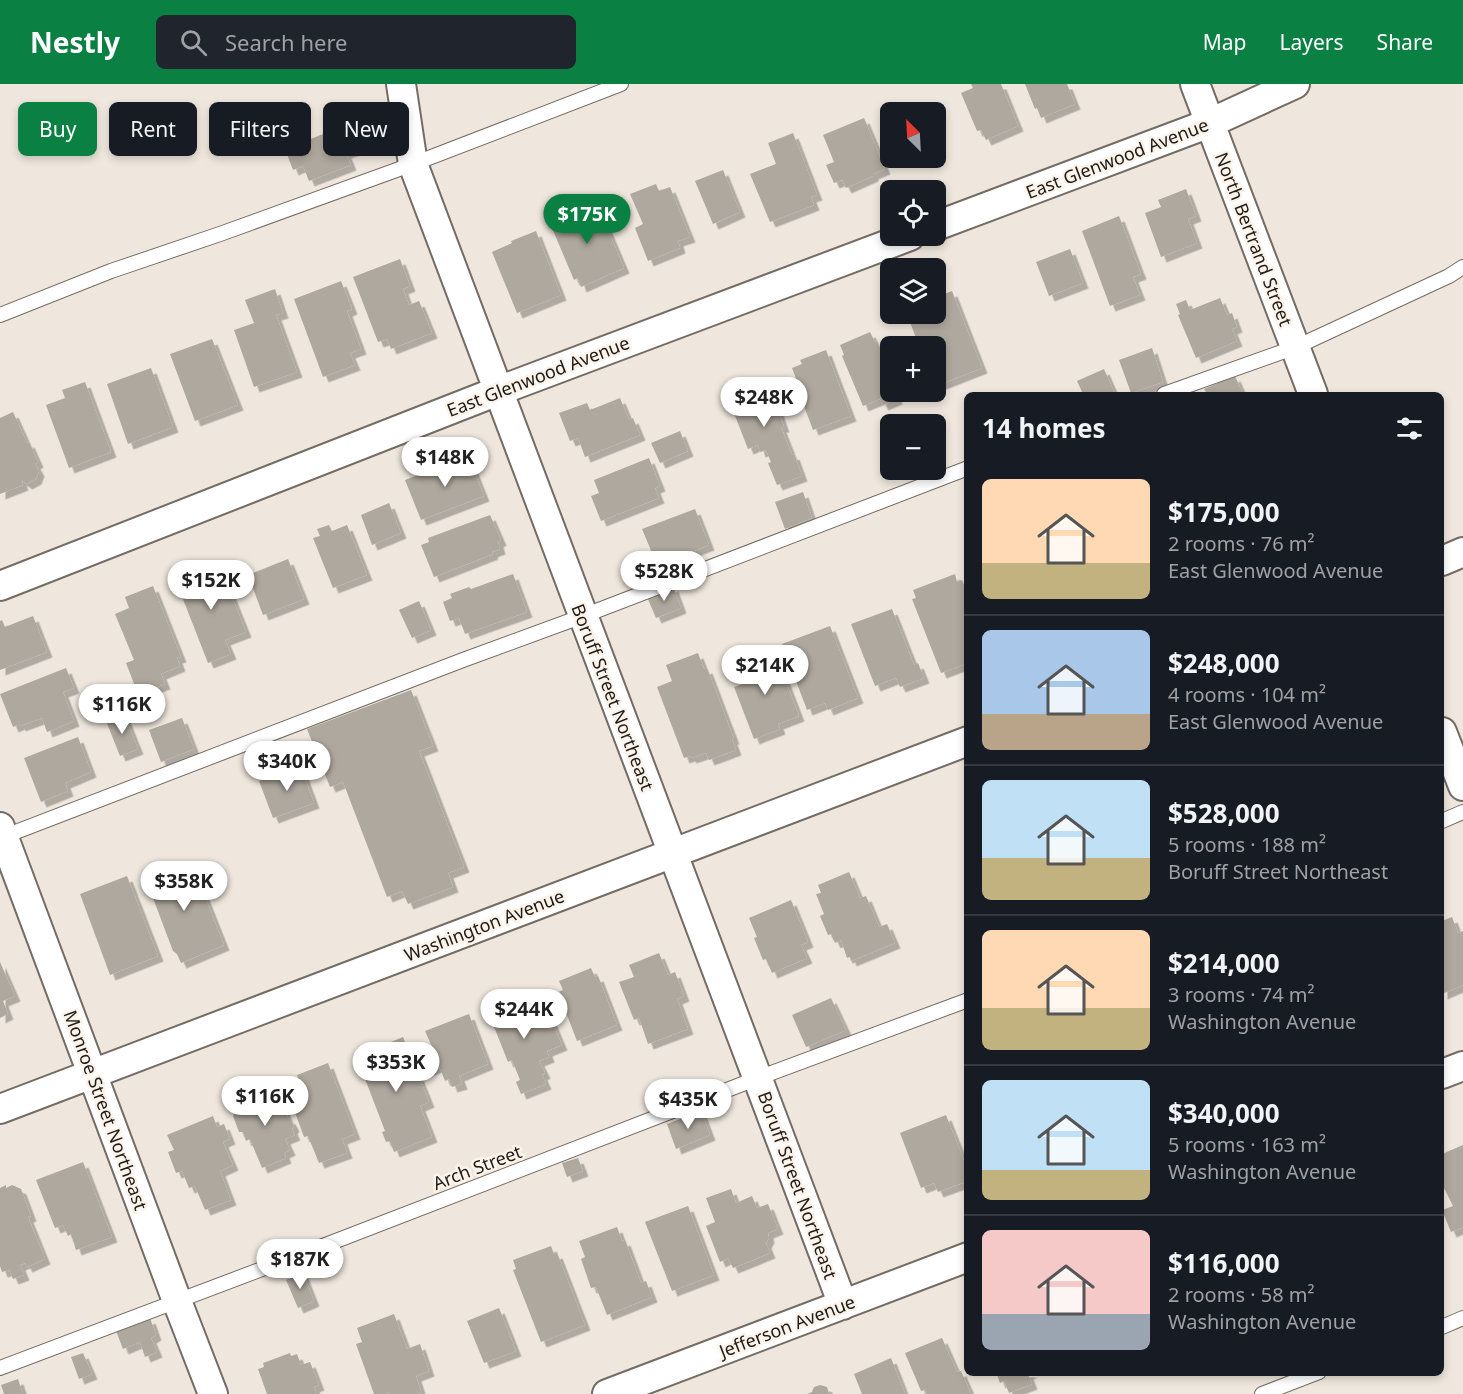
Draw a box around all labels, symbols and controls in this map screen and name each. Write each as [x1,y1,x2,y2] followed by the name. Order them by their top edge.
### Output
[156,15,576,69] search box
[30,23,120,61] text: Nestly
[177,26,210,59] icon: search
[225,27,347,57] text: Search here
[1203,28,1247,56] text: Map
[1280,28,1344,56] text: Layers
[1377,28,1433,56] text: Share
[18,102,97,156] chip: Buy
[109,102,197,156] chip: Rent
[209,102,311,156] chip: Filters
[323,102,409,156] chip: New
[880,102,946,168] north arrow
[880,102,946,480] map controls
[1022,112,1212,204] street label: East Glenwood Avenue
[1210,149,1298,330] street label: North Bertrand Street
[880,180,946,246] button: locate
[545,194,629,245] pin: $175K
[557,200,617,227] text: $175K
[880,258,946,324] button: layers
[443,330,633,422] street label: East Glenwood Avenue
[880,336,946,402] button: +
[722,377,806,428] pin: $248K
[734,383,794,410] text: $248K
[982,410,1106,446] text: 14 homes
[1393,412,1426,445] icon: filters
[880,414,946,480] button: −
[403,437,487,488] pin: $148K
[415,443,475,470] text: $148K
[1168,494,1280,530] text: $175,000
[1030,503,1102,575] icon: home
[1168,530,1315,557] text: 2 rooms · 76 m²
[622,551,706,602] pin: $528K
[634,557,694,584] text: $528K
[1168,557,1383,584] text: East Glenwood Avenue
[169,560,253,611] pin: $152K
[181,566,241,593] text: $152K
[566,600,660,794] street label: Boruff Street Northeast
[723,645,807,696] pin: $214K
[1168,645,1280,681] text: $248,000
[735,651,795,678] text: $214K
[1030,654,1102,726] icon: home
[1168,681,1326,708] text: 4 rooms · 104 m²
[80,684,164,735] pin: $116K
[92,690,152,717] text: $116K
[1168,708,1383,735] text: East Glenwood Avenue
[245,741,329,792] pin: $340K
[257,747,317,774] text: $340K
[1168,795,1280,831] text: $528,000
[1030,804,1102,876] icon: home
[1168,831,1326,858] text: 5 rooms · 188 m²
[1168,858,1388,885] text: Boruff Street Northeast
[142,861,226,912] pin: $358K
[154,867,214,894] text: $358K
[401,883,567,967] street label: Washington Avenue
[1168,945,1280,981] text: $214,000
[1030,954,1102,1026] icon: home
[1168,981,1315,1008] text: 3 rooms · 74 m²
[482,989,566,1040] pin: $244K
[494,995,554,1022] text: $244K
[59,1007,154,1214] street label: Monroe Street Northeast
[1168,1008,1356,1035] text: Washington Avenue
[354,1042,438,1093] pin: $353K
[366,1048,426,1075] text: $353K
[223,1076,307,1127] pin: $116K
[646,1079,730,1130] pin: $435K
[235,1082,295,1109] text: $116K
[658,1085,718,1112] text: $435K
[753,1088,843,1283] street label: Boruff Street Northeast
[1168,1095,1280,1131] text: $340,000
[1030,1104,1102,1176] icon: home
[1168,1131,1326,1158] text: 5 rooms · 163 m²
[429,1139,525,1195] street label: Arch Street
[1168,1158,1356,1185] text: Washington Avenue
[258,1239,342,1290] pin: $187K
[270,1245,330,1272] text: $187K
[1168,1245,1280,1281] text: $116,000
[1030,1254,1102,1326] icon: home
[1168,1281,1315,1308] text: 2 rooms · 58 m²
[714,1289,858,1364] street label: Jefferson Avenue
[1168,1308,1356,1335] text: Washington Avenue

